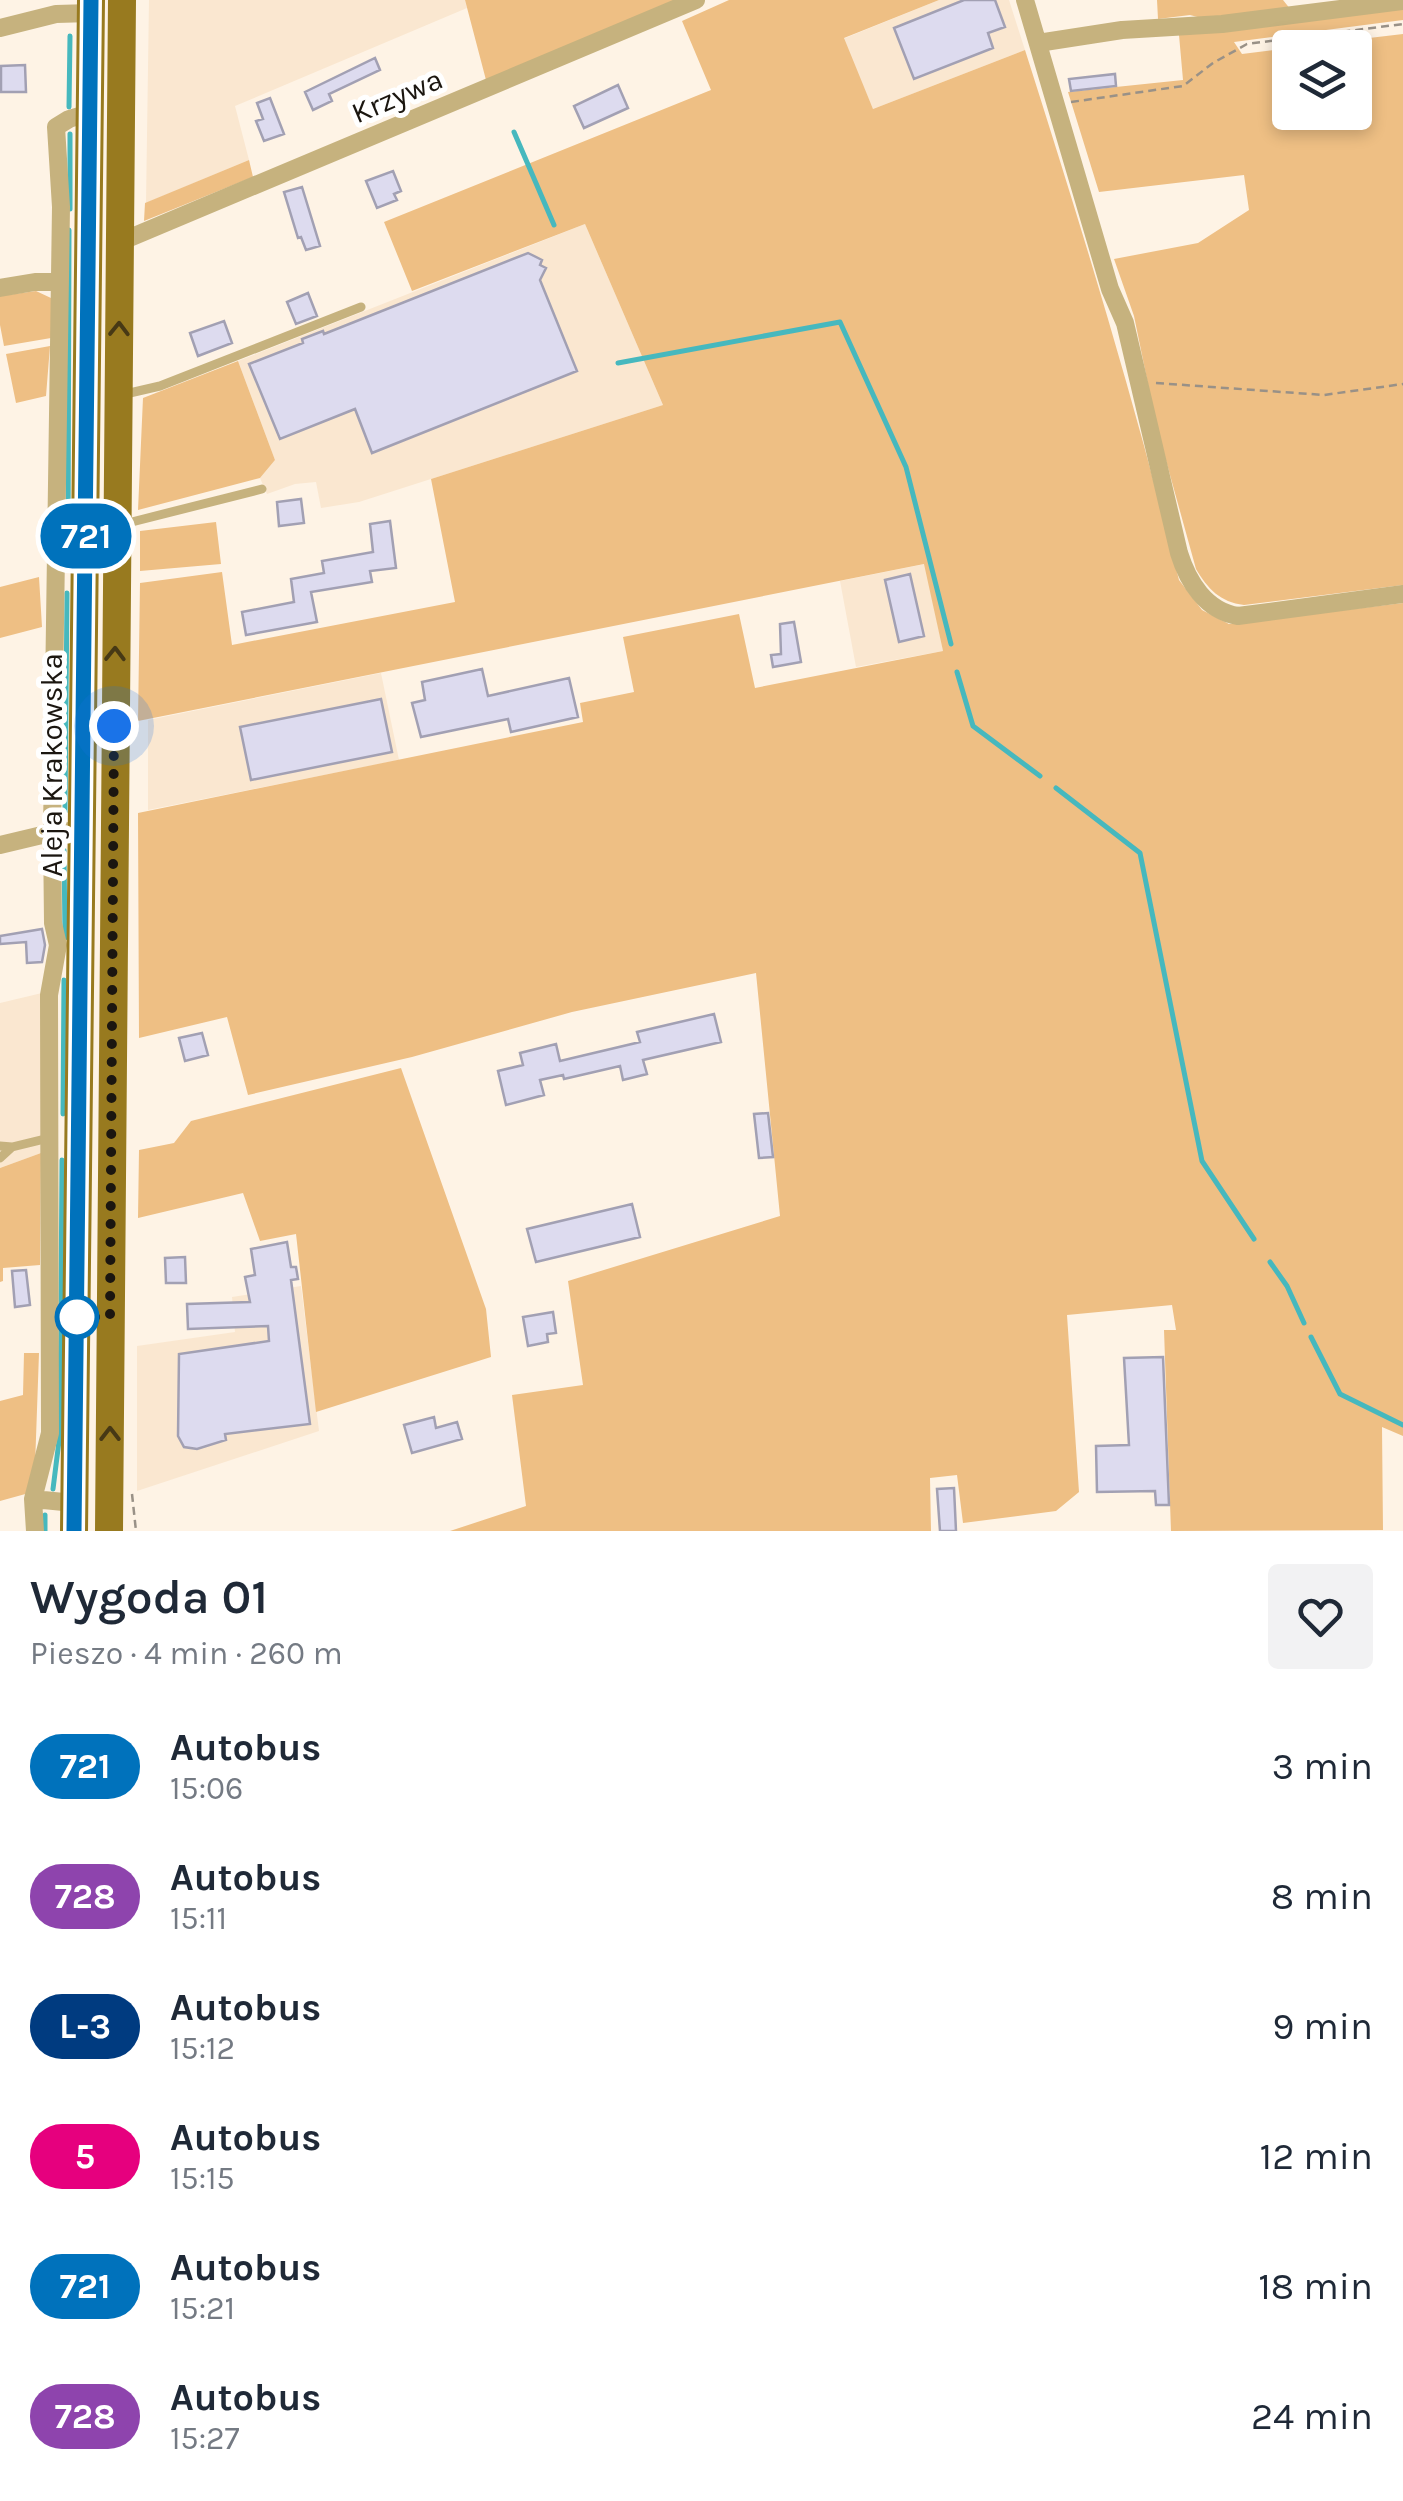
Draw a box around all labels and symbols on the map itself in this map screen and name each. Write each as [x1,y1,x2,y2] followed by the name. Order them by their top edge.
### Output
[346,61,448,131] street label: Krzywa
[108,320,130,336] one-way arrow
[28,504,144,568] line badge: 721
[104,645,126,660] one-way arrow
[34,653,70,877] street label: Aleja Krakowska
[89,701,139,751] your location
[56,1296,98,1338] unlabelled marker
[99,1425,121,1440] one-way arrow

